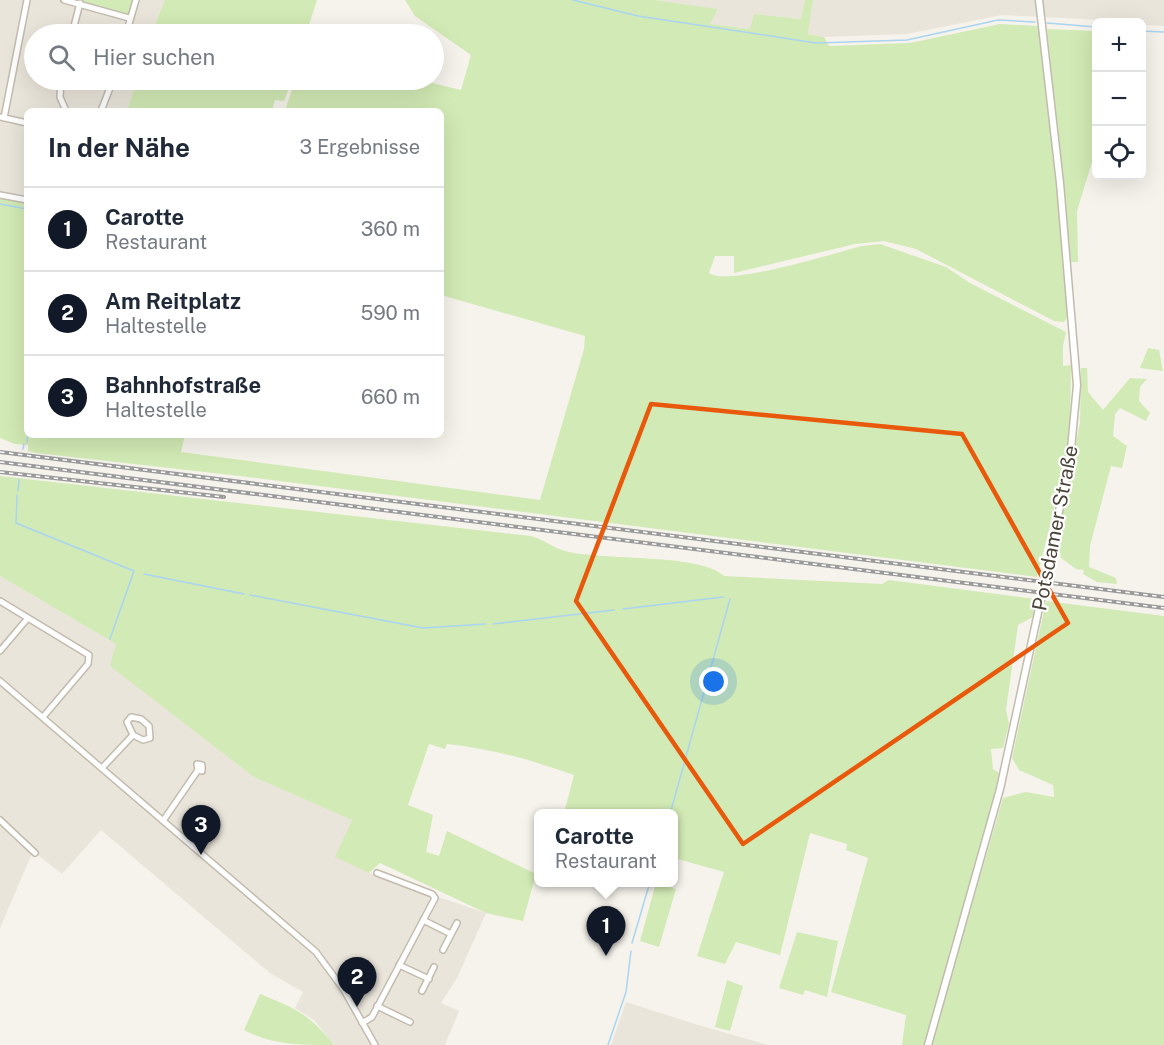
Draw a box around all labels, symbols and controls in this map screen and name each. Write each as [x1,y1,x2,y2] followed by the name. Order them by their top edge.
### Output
[1092,18,1146,180] map controls
[1092,18,1146,72] button: +
[24,24,444,90] search box
[45,41,78,74] icon: search
[93,44,215,70] text: Hier suchen
[1092,72,1146,126] button: −
[1092,126,1146,180] button: locate
[48,132,190,163] text: In der Nähe
[299,135,420,159] text: 3 Ergebnisse
[105,204,184,230] text: Carotte
[63,217,72,241] text: 1
[361,217,420,241] text: 360 m
[105,230,207,254] text: Restaurant
[105,288,241,314] text: Am Reitplatz
[61,301,74,325] text: 2
[360,301,420,325] text: 590 m
[105,314,207,338] text: Haltestelle
[105,372,261,398] text: Bahnhofstraße
[61,385,74,409] text: 3
[361,385,420,409] text: 660 m
[105,398,207,422] text: Haltestelle
[1027,443,1083,613] street label: Potsdamer Straße
[699,667,728,696] your location
[182,806,220,855] pin: 3
[534,809,678,887] popup
[555,823,634,849] text: Carotte
[555,849,657,873] text: Restaurant
[586,906,626,956] pin: 1
[338,958,376,1007] pin: 2

